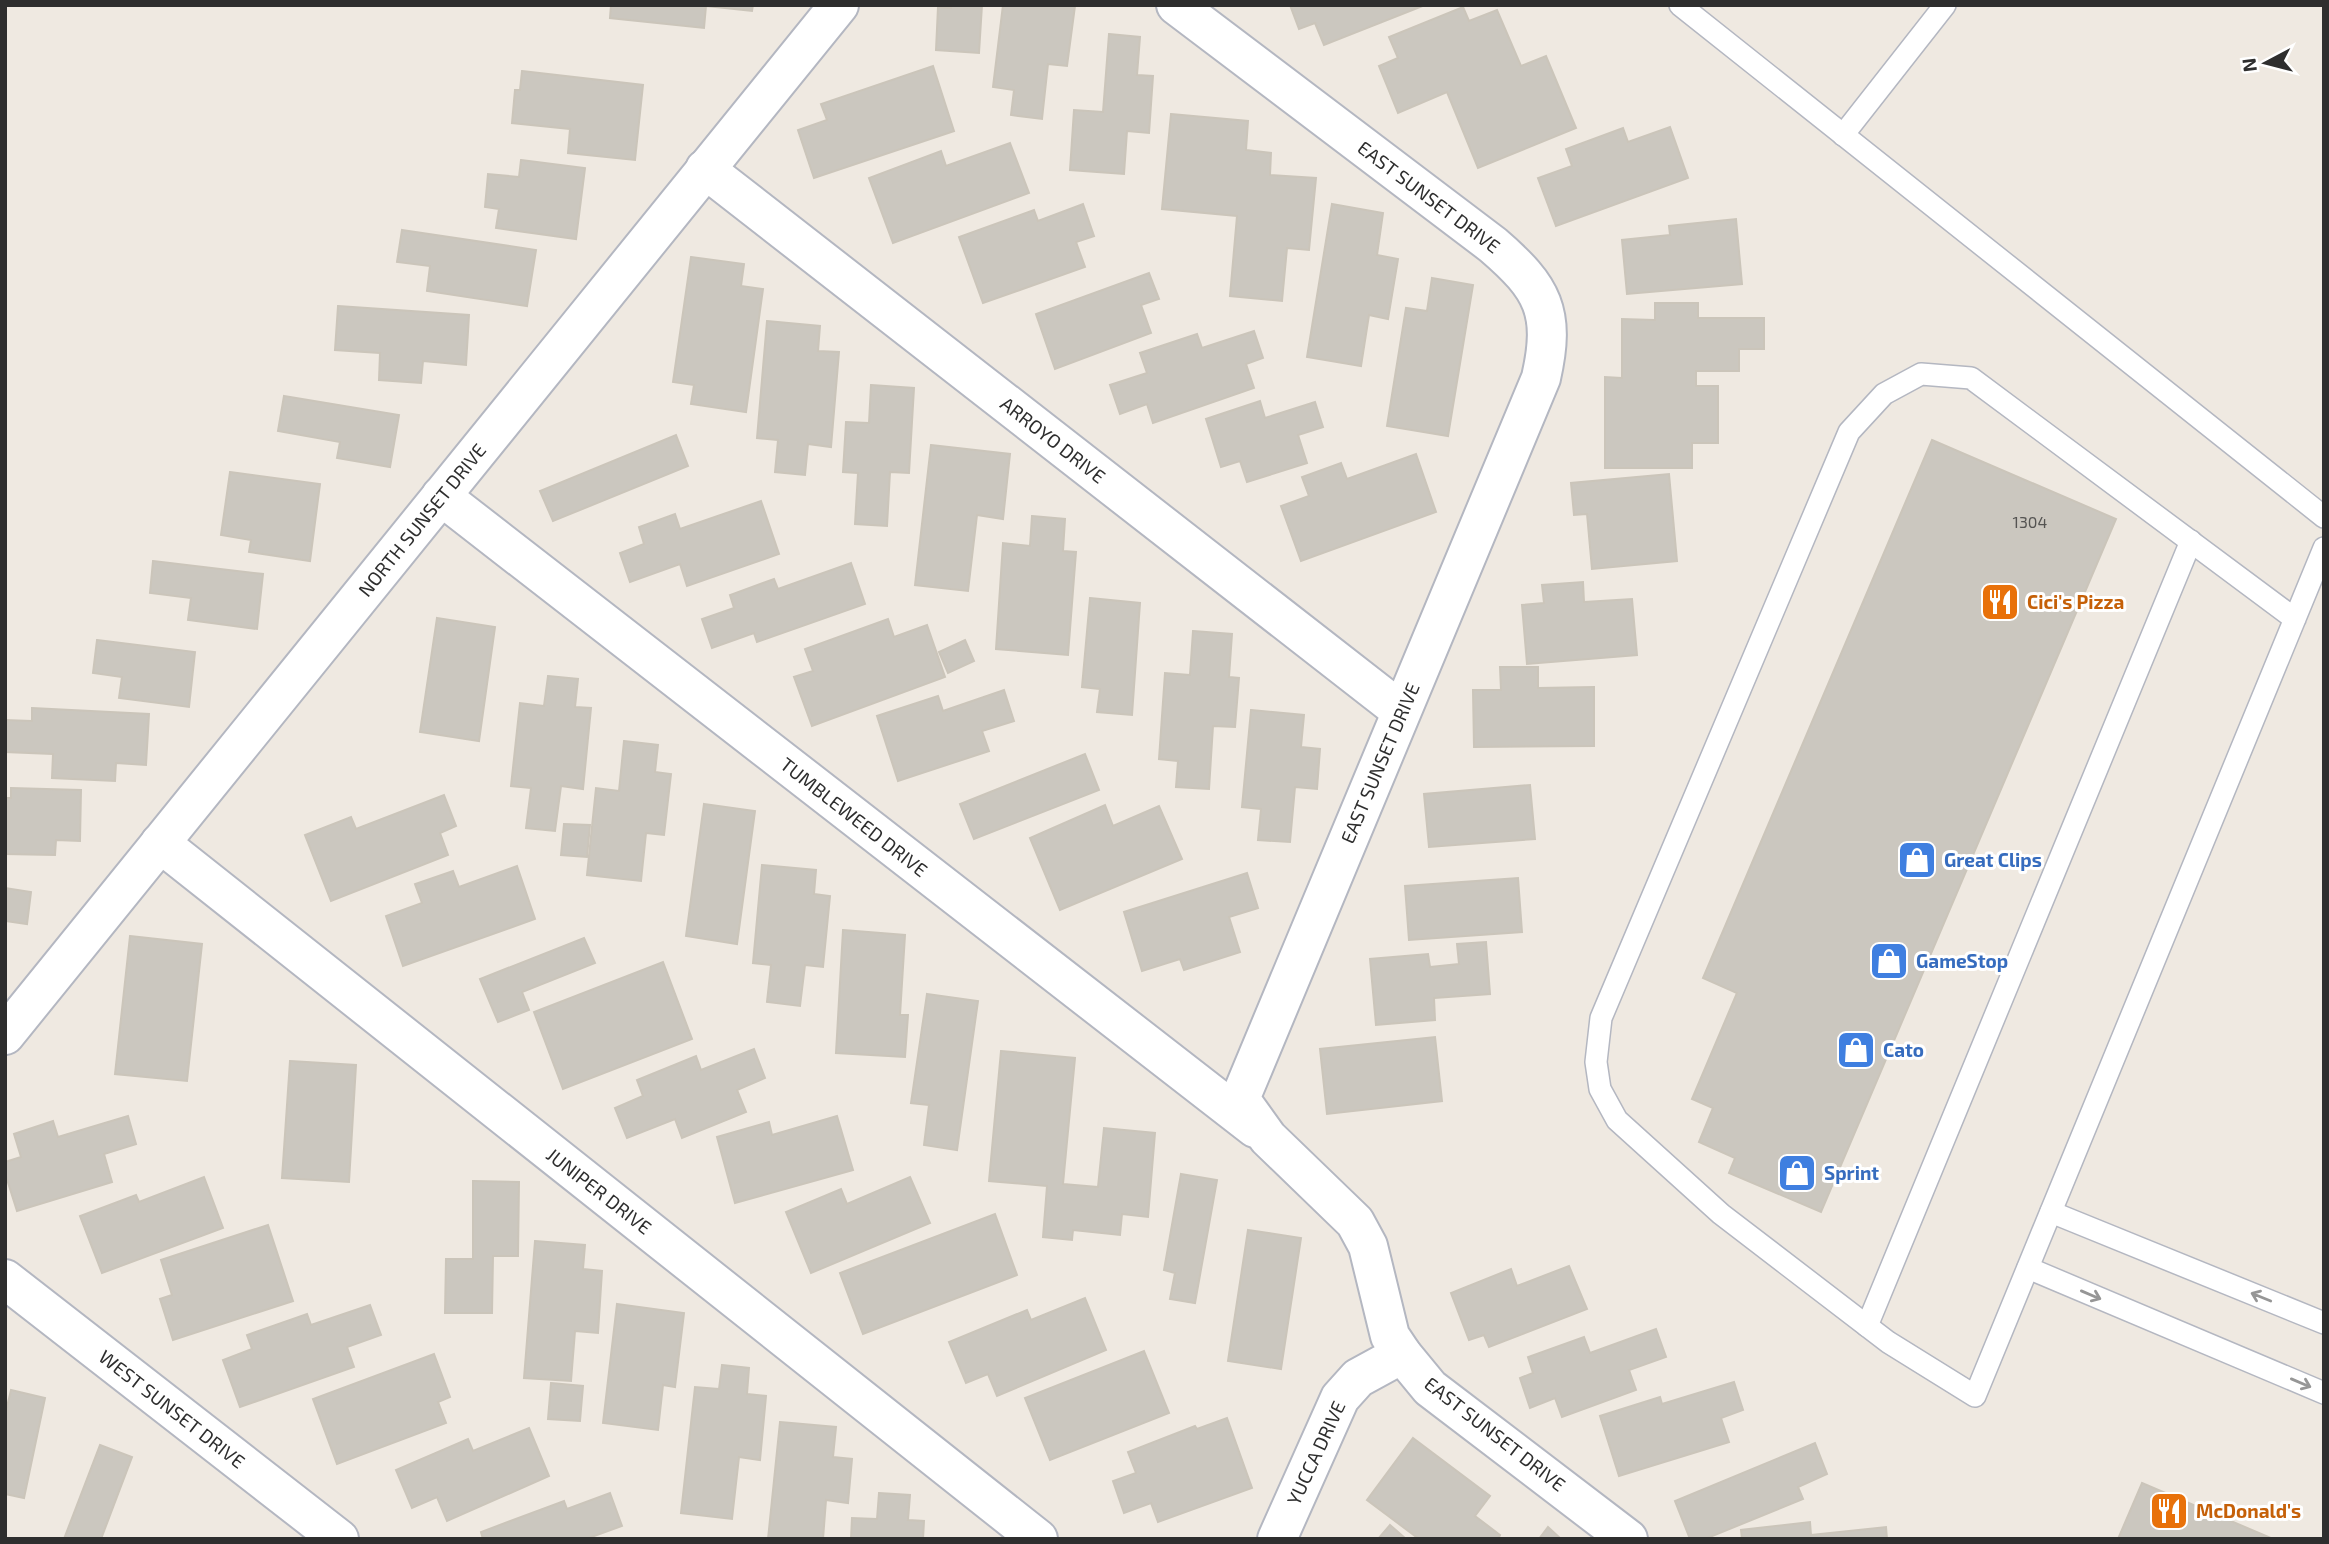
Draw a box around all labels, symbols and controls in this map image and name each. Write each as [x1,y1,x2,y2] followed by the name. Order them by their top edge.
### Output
[2231,28,2301,98] north arrow
[2236,57,2261,73] text: N
[1354,136,1505,258] street label: EAST SUNSET DRIVE
[996,392,1110,488] street label: ARROYO DRIVE
[353,439,490,601] street label: NORTH SUNSET DRIVE
[2013,512,2048,531] house number: 1304
[1979,581,2021,623] restaurant icon: Cici's Pizza
[2027,590,2124,613] place label: Cici's Pizza
[1335,679,1424,847] street label: EAST SUNSET DRIVE
[776,752,932,881] street label: TUMBLEWEED DRIVE
[1896,839,1938,881] shop icon: Great Clips
[1944,848,2042,871] place label: Great Clips
[1868,940,1910,982] shop icon: GameStop
[1916,949,2008,972] place label: GameStop
[1835,1029,1877,1071] shop icon: Cato
[1883,1038,1924,1061] place label: Cato
[542,1142,656,1239] street label: JUNIPER DRIVE
[1776,1152,1818,1194] shop icon: Sprint
[1824,1161,1879,1184] place label: Sprint
[2080,1289,2101,1302] one-way arrow
[2250,1290,2272,1303] one-way arrow
[95,1345,250,1473] street label: WEST SUNSET DRIVE
[1420,1371,1570,1496] street label: EAST SUNSET DRIVE
[2289,1377,2311,1390] one-way arrow
[1281,1397,1350,1508] street label: YUCCA DRIVE
[2148,1490,2190,1532] restaurant icon: McDonald's
[2196,1499,2301,1522] place label: McDonald's

